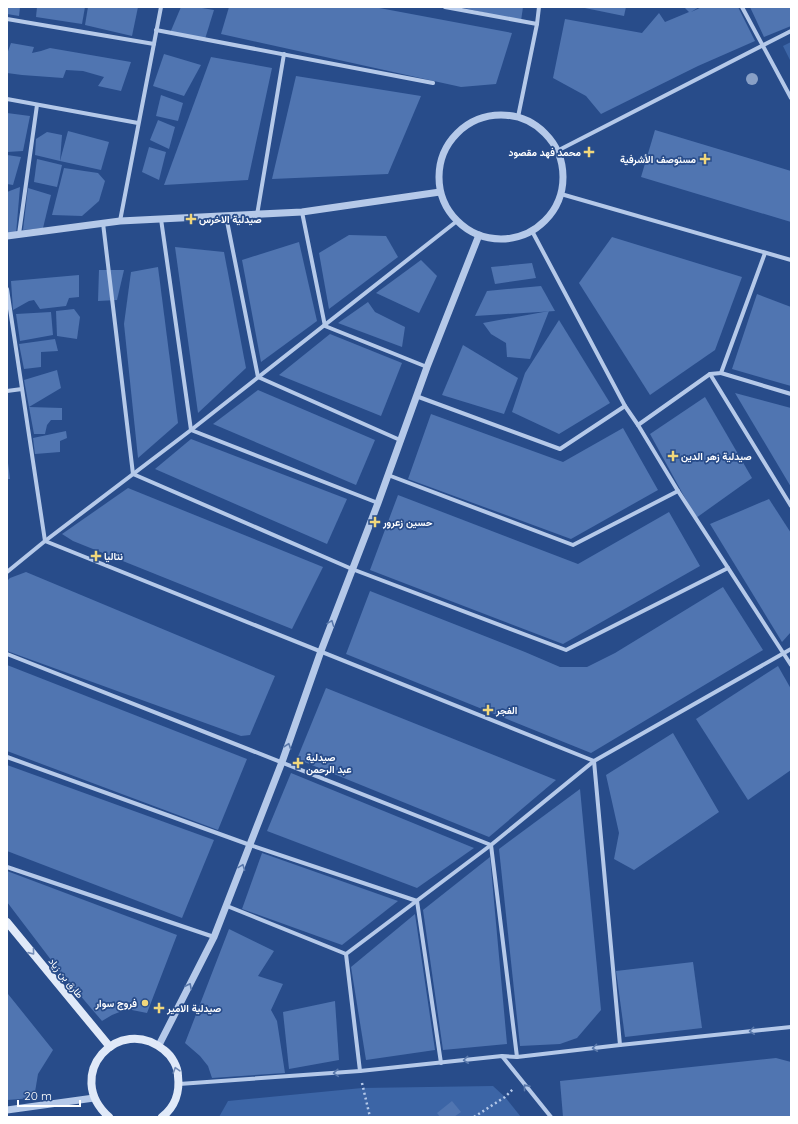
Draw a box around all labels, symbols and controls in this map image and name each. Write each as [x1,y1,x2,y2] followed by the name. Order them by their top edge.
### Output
[508,146,582,159] place label: محمد فهد مقصود
[584,147,594,157] marker: محمد فهد مقصود
[620,153,697,166] place label: مستوصف الأشرفية
[699,153,711,165] marker: مستوصف الأشرفية
[199,213,262,226] place label: صيدلية الاخرس
[186,214,196,224] marker: صيدلية الاخرس
[681,450,752,463] place label: صيدلية زهر الدين
[668,451,678,461] marker: صيدلية زهر الدين
[382,516,433,529] place label: حسين زعرور
[370,517,380,527] marker: حسين زعرور
[104,550,123,563] place label: نتاليا
[91,551,101,561] marker: نتاليا
[327,620,335,627] one-way arrow
[495,704,517,717] place label: الفجر
[483,705,493,715] marker: الفجر
[283,742,292,749] one-way arrow
[306,751,352,776] place label: صيدلية عبد الرحمن
[293,758,303,768] marker: صيدلية عبد الرحمن
[237,863,245,870] one-way arrow
[27,947,34,954] one-way arrow
[46,955,87,1001] street label: طارق بن زياد
[185,983,192,990] one-way arrow
[94,997,137,1011] place label: فروج سوار
[140,998,150,1008] marker: فروج سوار
[166,1002,222,1015] place label: صيدلية الامير
[154,1003,164,1013] marker: صيدلية الامير
[749,1026,755,1035] one-way arrow
[592,1043,598,1052] one-way arrow
[463,1055,469,1064] one-way arrow
[172,1066,181,1073] one-way arrow
[333,1069,339,1077] one-way arrow
[18,1082,80,1108] scale bar
[524,1084,531,1091] one-way arrow
[24,1088,52,1103] text: 20 m

